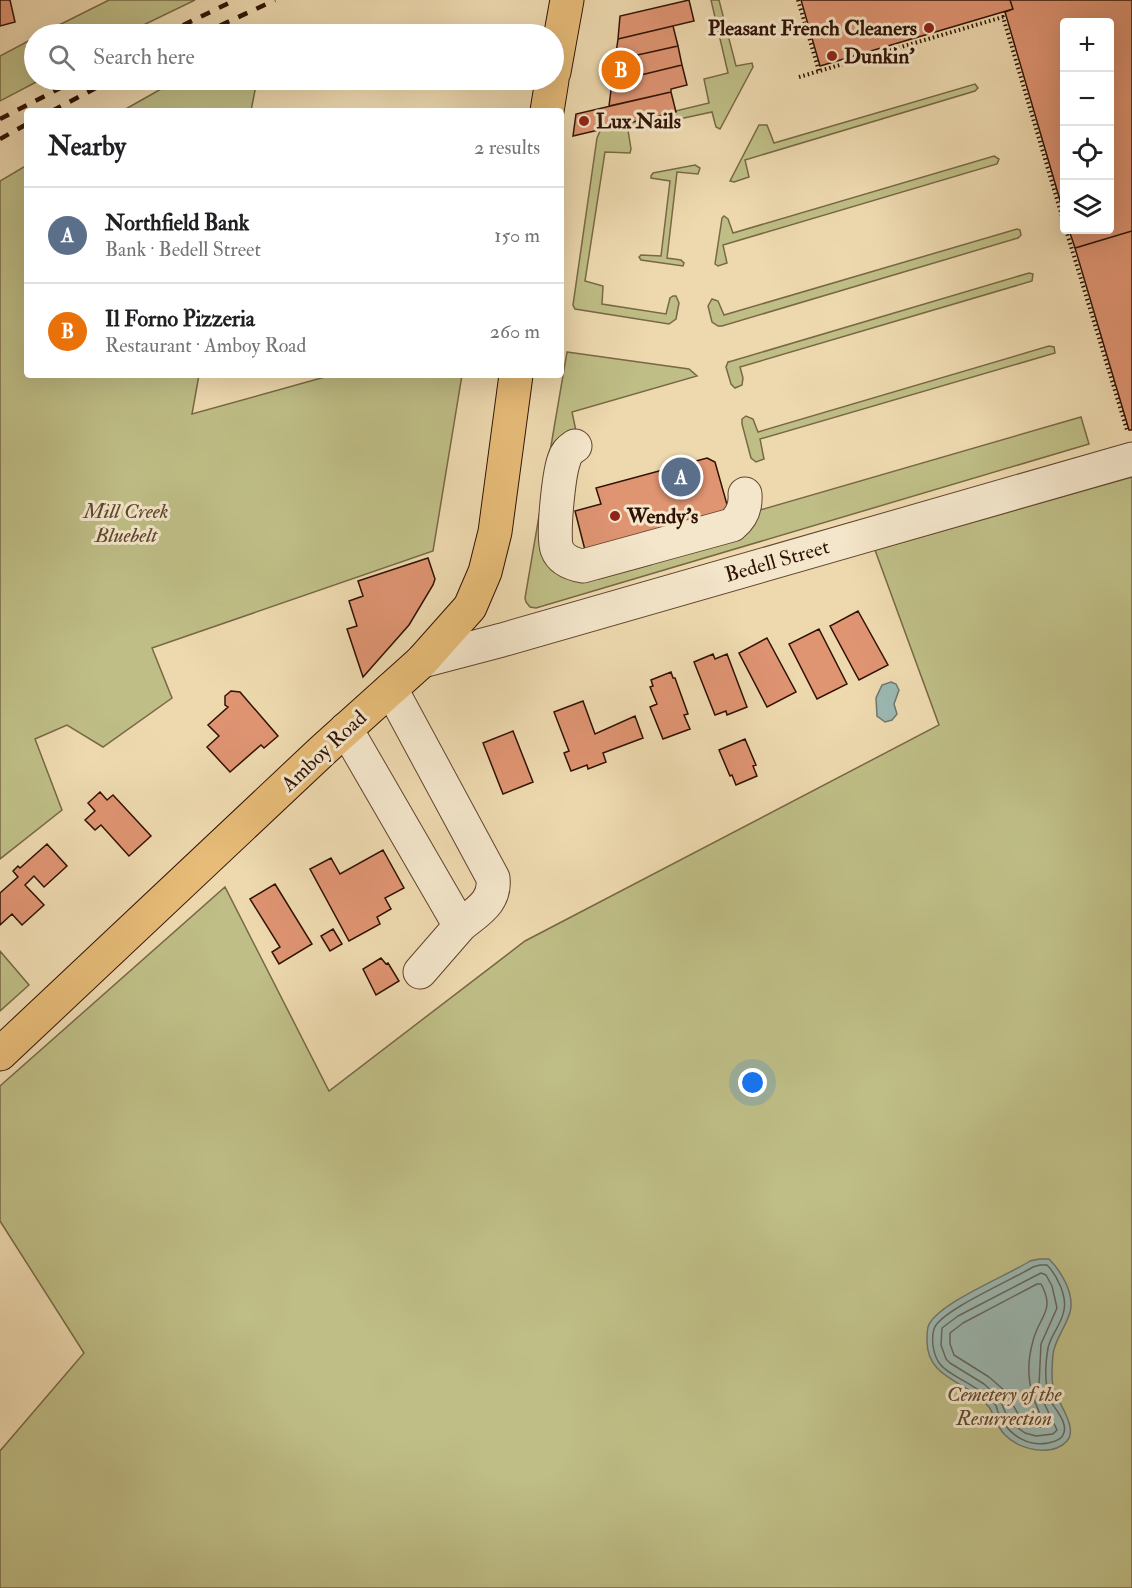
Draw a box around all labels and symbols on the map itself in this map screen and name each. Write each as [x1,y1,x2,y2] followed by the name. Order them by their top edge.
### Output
[708,15,917,42] place label: Pleasant French Cleaners
[922,21,936,35] marker: Pleasant French Cleaners
[844,43,915,70] place label: Dunkin'
[602,48,640,92] pin: B
[825,49,839,63] marker: Dunkin'
[596,108,681,135] place label: Lux Nails
[577,114,591,128] marker: Lux Nails
[662,454,700,500] pin: A
[82,498,168,549] park label: Mill Creek Bluebelt
[626,503,698,530] place label: Wendy's
[608,509,622,523] marker: Wendy's
[722,533,833,589] street label: Bedell Street
[275,704,373,798] street label: Amboy Road
[738,1068,767,1097] your location
[947,1381,1062,1432] park label: Cemetery of the Resurrection

